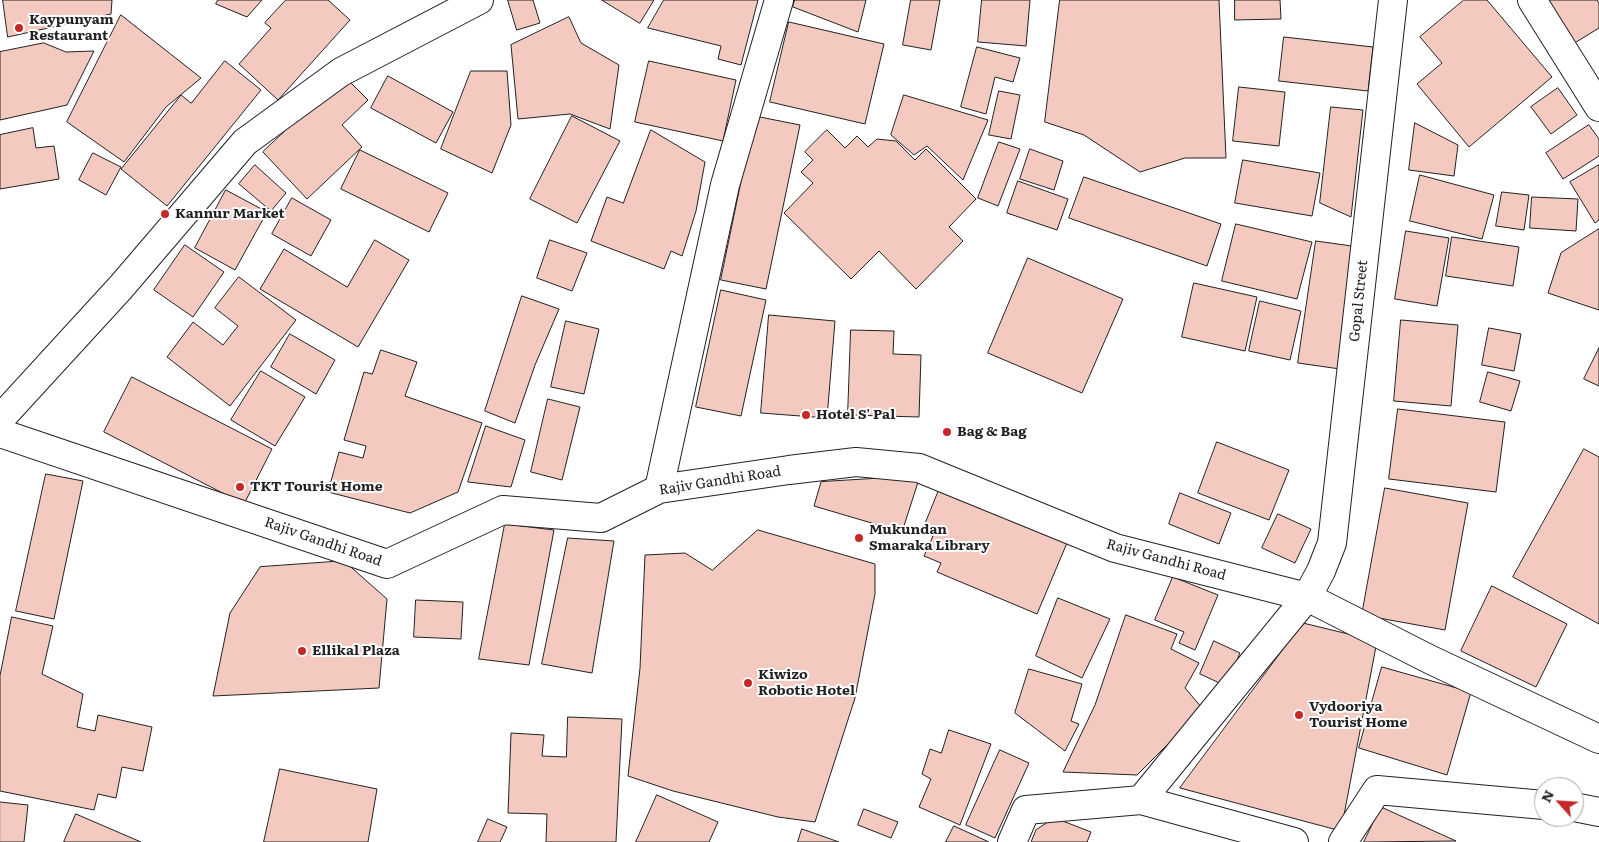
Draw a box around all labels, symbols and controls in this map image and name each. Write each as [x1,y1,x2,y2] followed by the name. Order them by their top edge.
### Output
[29,12,114,44] place label: Kaypunyam Restaurant
[13,22,25,34] marker: Kaypunyam Restaurant
[175,206,285,222] place label: Kannur Market
[159,208,171,220] marker: Kannur Market
[1346,259,1372,343] street label: Gopal Street
[816,407,895,423] place label: Hotel S' Pal
[800,409,812,421] marker: Hotel S' Pal
[957,424,1027,440] place label: Bag & Bag
[941,426,953,438] marker: Bag & Bag
[658,463,782,499] street label: Rajiv Gandhi Road
[250,479,383,495] place label: TKT Tourist Home
[234,481,246,493] marker: TKT Tourist Home
[262,514,384,570] street label: Rajiv Gandhi Road
[869,522,990,554] place label: Mukundan Smaraka Library
[853,532,865,544] marker: Mukundan Smaraka Library
[1104,536,1228,584] street label: Rajiv Gandhi Road
[312,643,400,659] place label: Ellikal Plaza
[296,645,308,657] marker: Ellikal Plaza
[758,667,855,700] place label: Kiwizo Robotic Hotel
[742,677,754,689] marker: Kiwizo Robotic Hotel
[1309,699,1407,732] place label: Vydooriya Tourist Home
[1293,709,1305,721] marker: Vydooriya Tourist Home
[1534,777,1584,827] north arrow
[1535,786,1558,806] text: N

